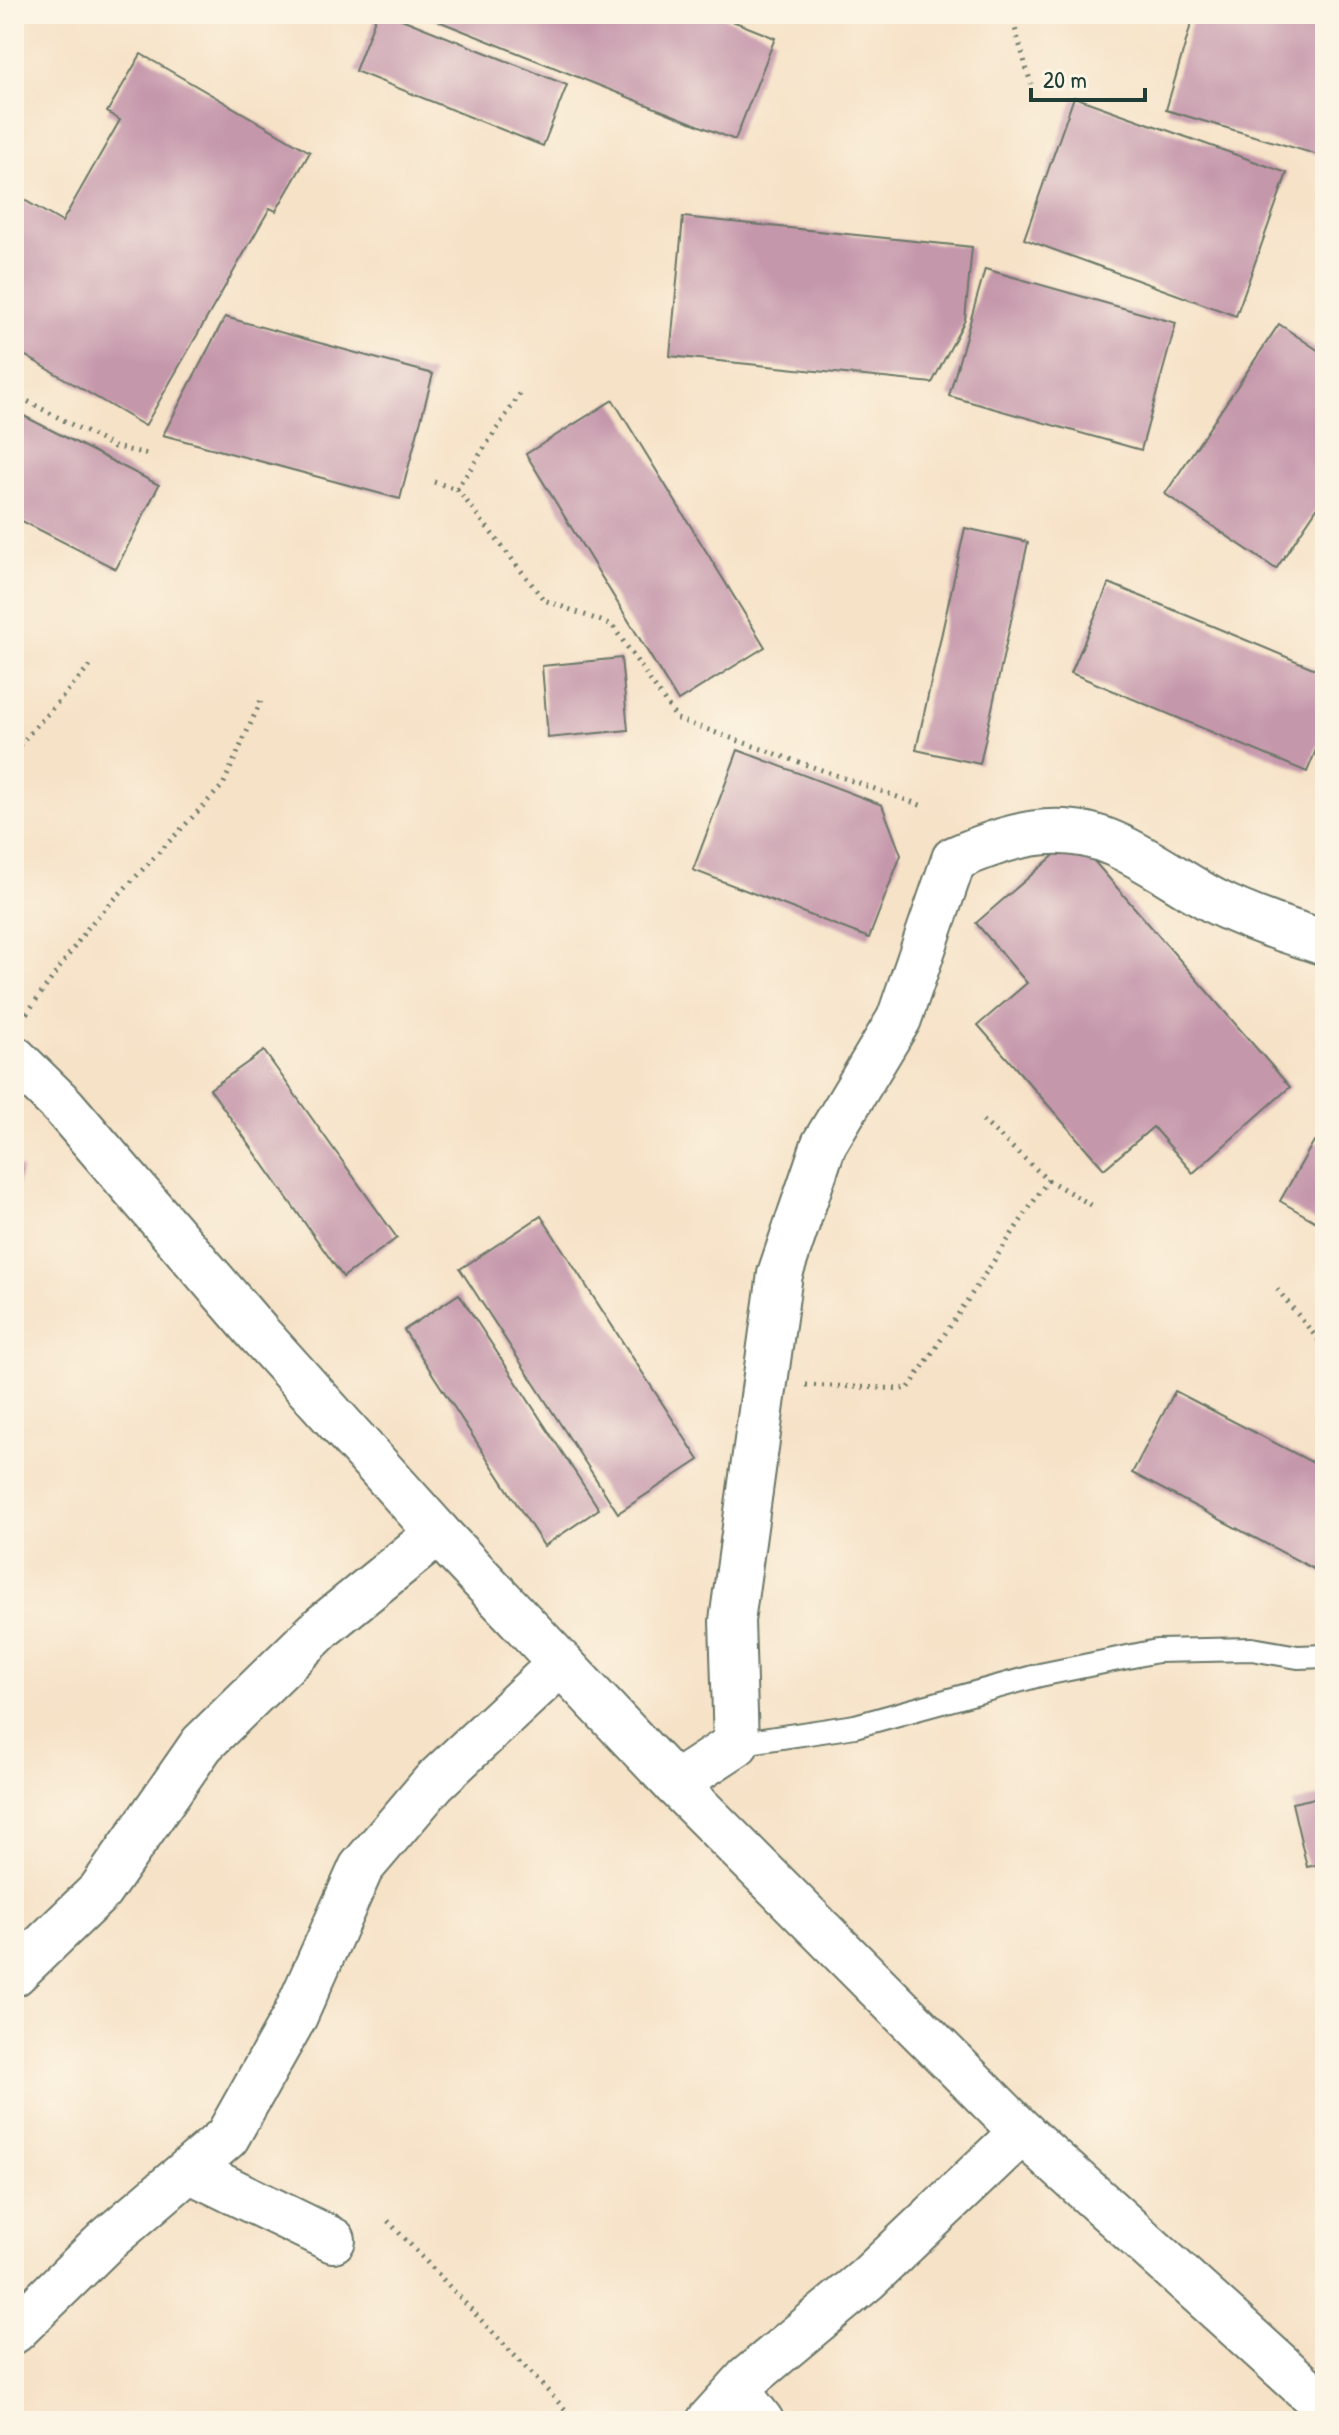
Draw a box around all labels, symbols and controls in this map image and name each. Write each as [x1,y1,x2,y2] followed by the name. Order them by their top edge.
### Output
[1031,52,1145,102] scale bar
[1043,63,1087,95] text: 20 m

